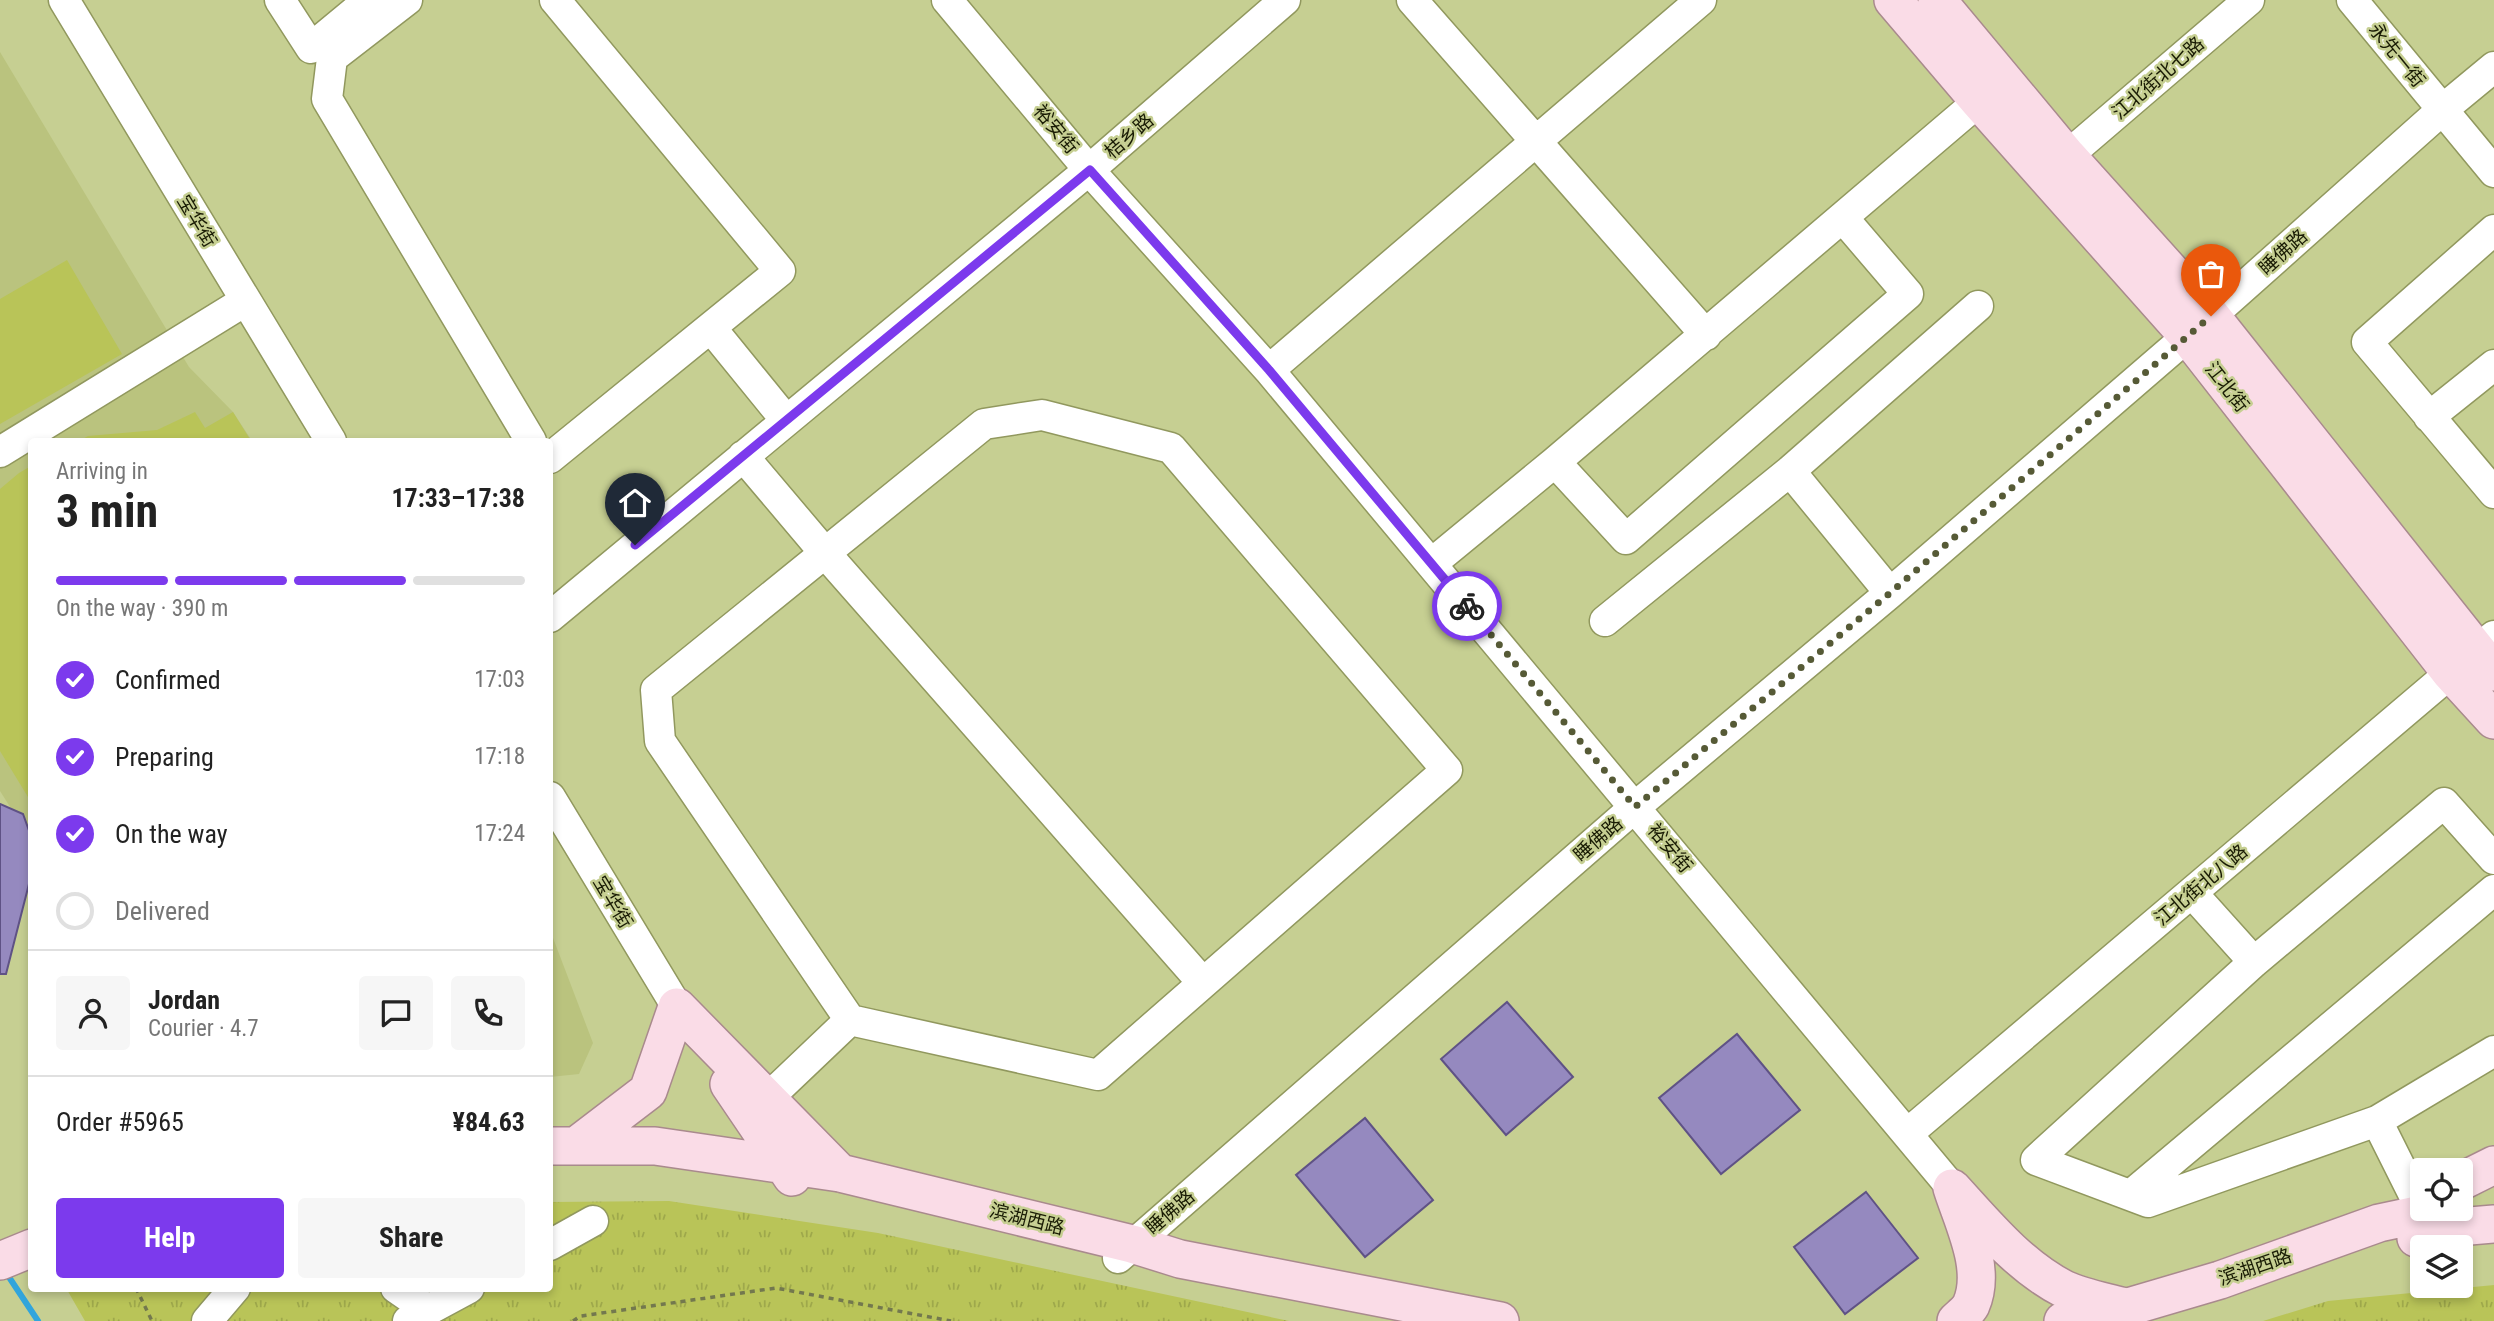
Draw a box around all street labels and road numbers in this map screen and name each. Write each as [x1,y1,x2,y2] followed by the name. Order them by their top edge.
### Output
[2364,18,2430,92] street label: 永先一街
[2107,32,2209,124] street label: 江北街北七路
[1029,100,1083,158] street label: 裕安街
[1100,109,1158,163] street label: 桔乡路
[172,191,222,251] street label: 宝华街
[2254,224,2312,280] street label: 睡佛路
[2200,357,2254,417] street label: 江北街
[1569,812,1627,866] street label: 睡佛路
[1643,819,1697,877] street label: 裕安街
[2150,840,2252,930] street label: 江北街北八路
[588,872,638,932] street label: 宝华街
[1141,1185,1199,1239] street label: 睡佛路
[987,1199,1067,1239] street label: 滨湖西路
[2215,1244,2295,1290] street label: 滨湖西路

